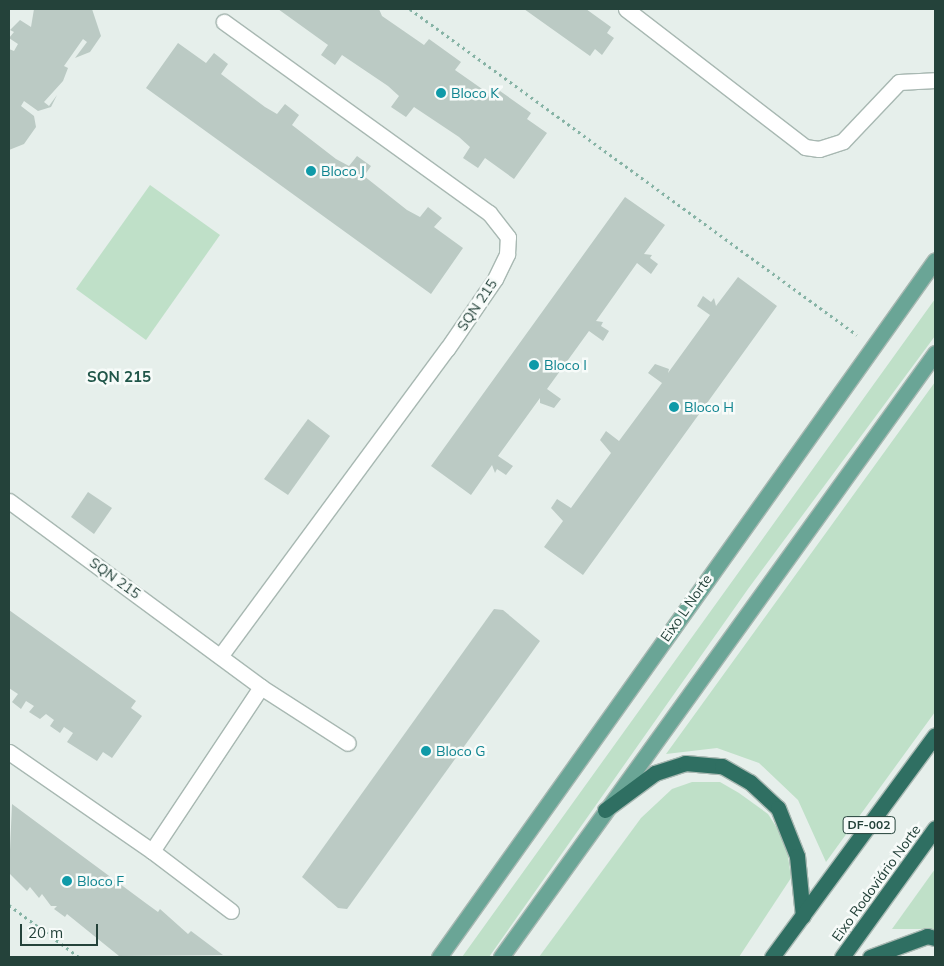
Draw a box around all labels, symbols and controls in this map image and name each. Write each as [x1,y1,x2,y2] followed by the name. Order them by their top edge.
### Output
[451,85,499,101] place label: Bloco K
[435,87,447,99] marker: Bloco K
[321,163,365,179] place label: Bloco J
[305,165,317,177] marker: Bloco J
[454,276,500,334] street label: SQN 215
[544,357,587,373] place label: Bloco I
[528,359,540,371] marker: Bloco I
[87,368,151,386] district label: SQN 215
[684,399,734,415] place label: Bloco H
[668,401,680,413] marker: Bloco H
[86,554,144,602] street label: SQN 215
[657,571,715,645] street label: Eixo L Norte
[436,743,486,759] place label: Bloco G
[420,745,432,757] marker: Bloco G
[842,816,896,834] road number: DF-002
[828,821,924,945] street label: Eixo Rodoviário Norte
[77,873,124,889] place label: Bloco F
[61,875,73,887] marker: Bloco F
[22,914,100,946] scale bar
[28,923,63,942] text: 20 m

